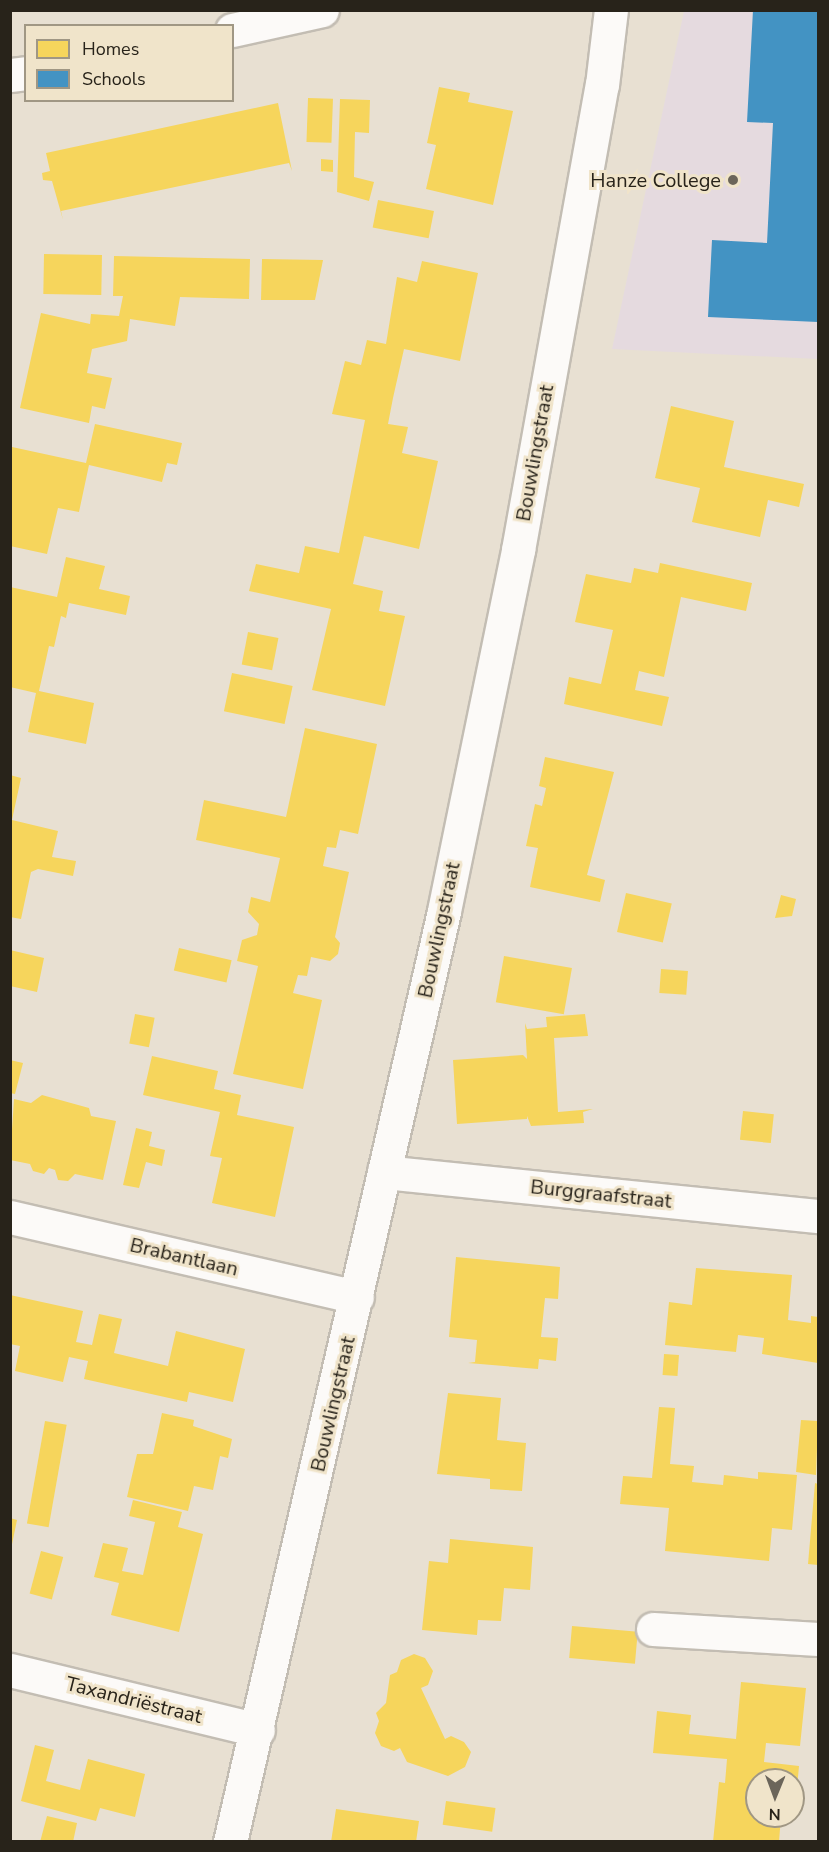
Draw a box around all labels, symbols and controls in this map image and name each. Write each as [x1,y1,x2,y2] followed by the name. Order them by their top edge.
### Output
[24,24,234,102] legend
[82,37,139,61] text: Homes
[82,67,146,91] text: Schools
[590,168,721,192] place label: Hanze College
[726,173,740,187] marker: Hanze College
[511,383,559,523] street label: Bouwlingstraat
[413,860,465,1000] street label: Bouwlingstraat
[529,1175,673,1213] street label: Burggraafstraat
[128,1233,240,1281] street label: Brabantlaan
[306,1334,360,1474] street label: Bouwlingstraat
[63,1671,205,1729] street label: Taxandriëstraat
[745,1768,805,1828] north arrow
[769,1803,781,1825] text: N

